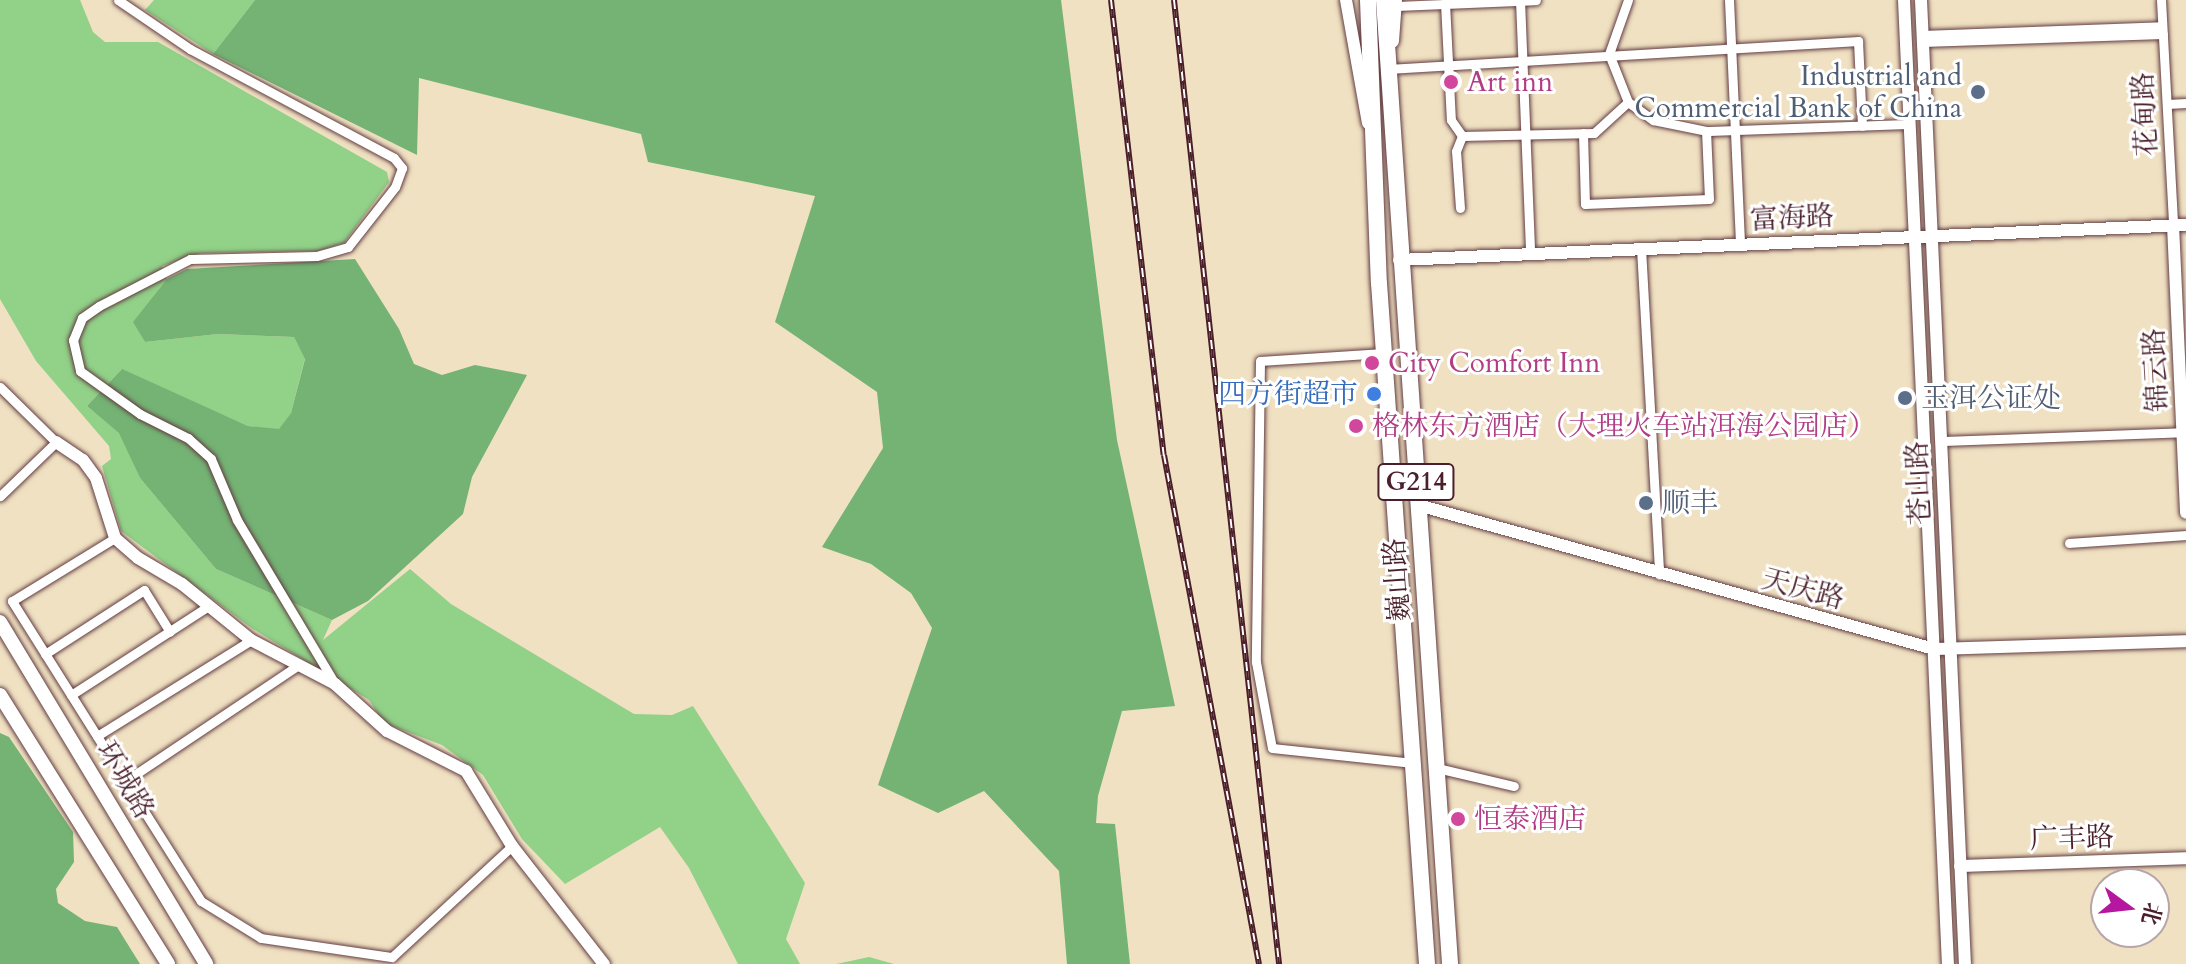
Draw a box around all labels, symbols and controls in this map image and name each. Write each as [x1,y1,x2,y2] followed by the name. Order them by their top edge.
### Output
[1634,59,1962,125] place label: Industrial and Commercial Bank of China
[1467,65,1553,99] place label: Art inn
[2126,71,2164,157] street label: 花甸路
[1442,73,1460,91] marker: Art inn
[1969,83,1987,101] marker: Industrial and Commercial Bank of China
[1749,199,1835,237] street label: 富海路
[2137,327,2175,413] street label: 锦云路
[1388,346,1600,380] place label: City Comfort Inn
[1363,354,1381,372] marker: City Comfort Inn
[1218,377,1358,411] place label: 四方街超市
[1921,381,2061,415] place label: 玉洱公证处
[1365,385,1383,403] marker: 四方街超市
[1896,389,1914,407] marker: 玉洱公证处
[1372,409,1876,443] place label: 格林东方酒店（大理火车站洱海公园店）
[1347,417,1365,435] marker: 格林东方酒店（大理火车站洱海公园店）
[1900,440,1938,526] street label: 苍山路
[1376,460,1456,504] road number: G214
[1662,486,1718,520] place label: 顺丰
[1637,494,1655,512] marker: 顺丰
[1377,537,1417,623] street label: 巍山路
[1758,562,1848,616] street label: 天庆路
[89,735,161,825] street label: 环城路
[1474,802,1586,836] place label: 恒泰酒店
[1449,810,1467,828] marker: 恒泰酒店
[2029,820,2115,856] street label: 广丰路
[2090,868,2170,948] north arrow
[2134,899,2169,928] text: 北

